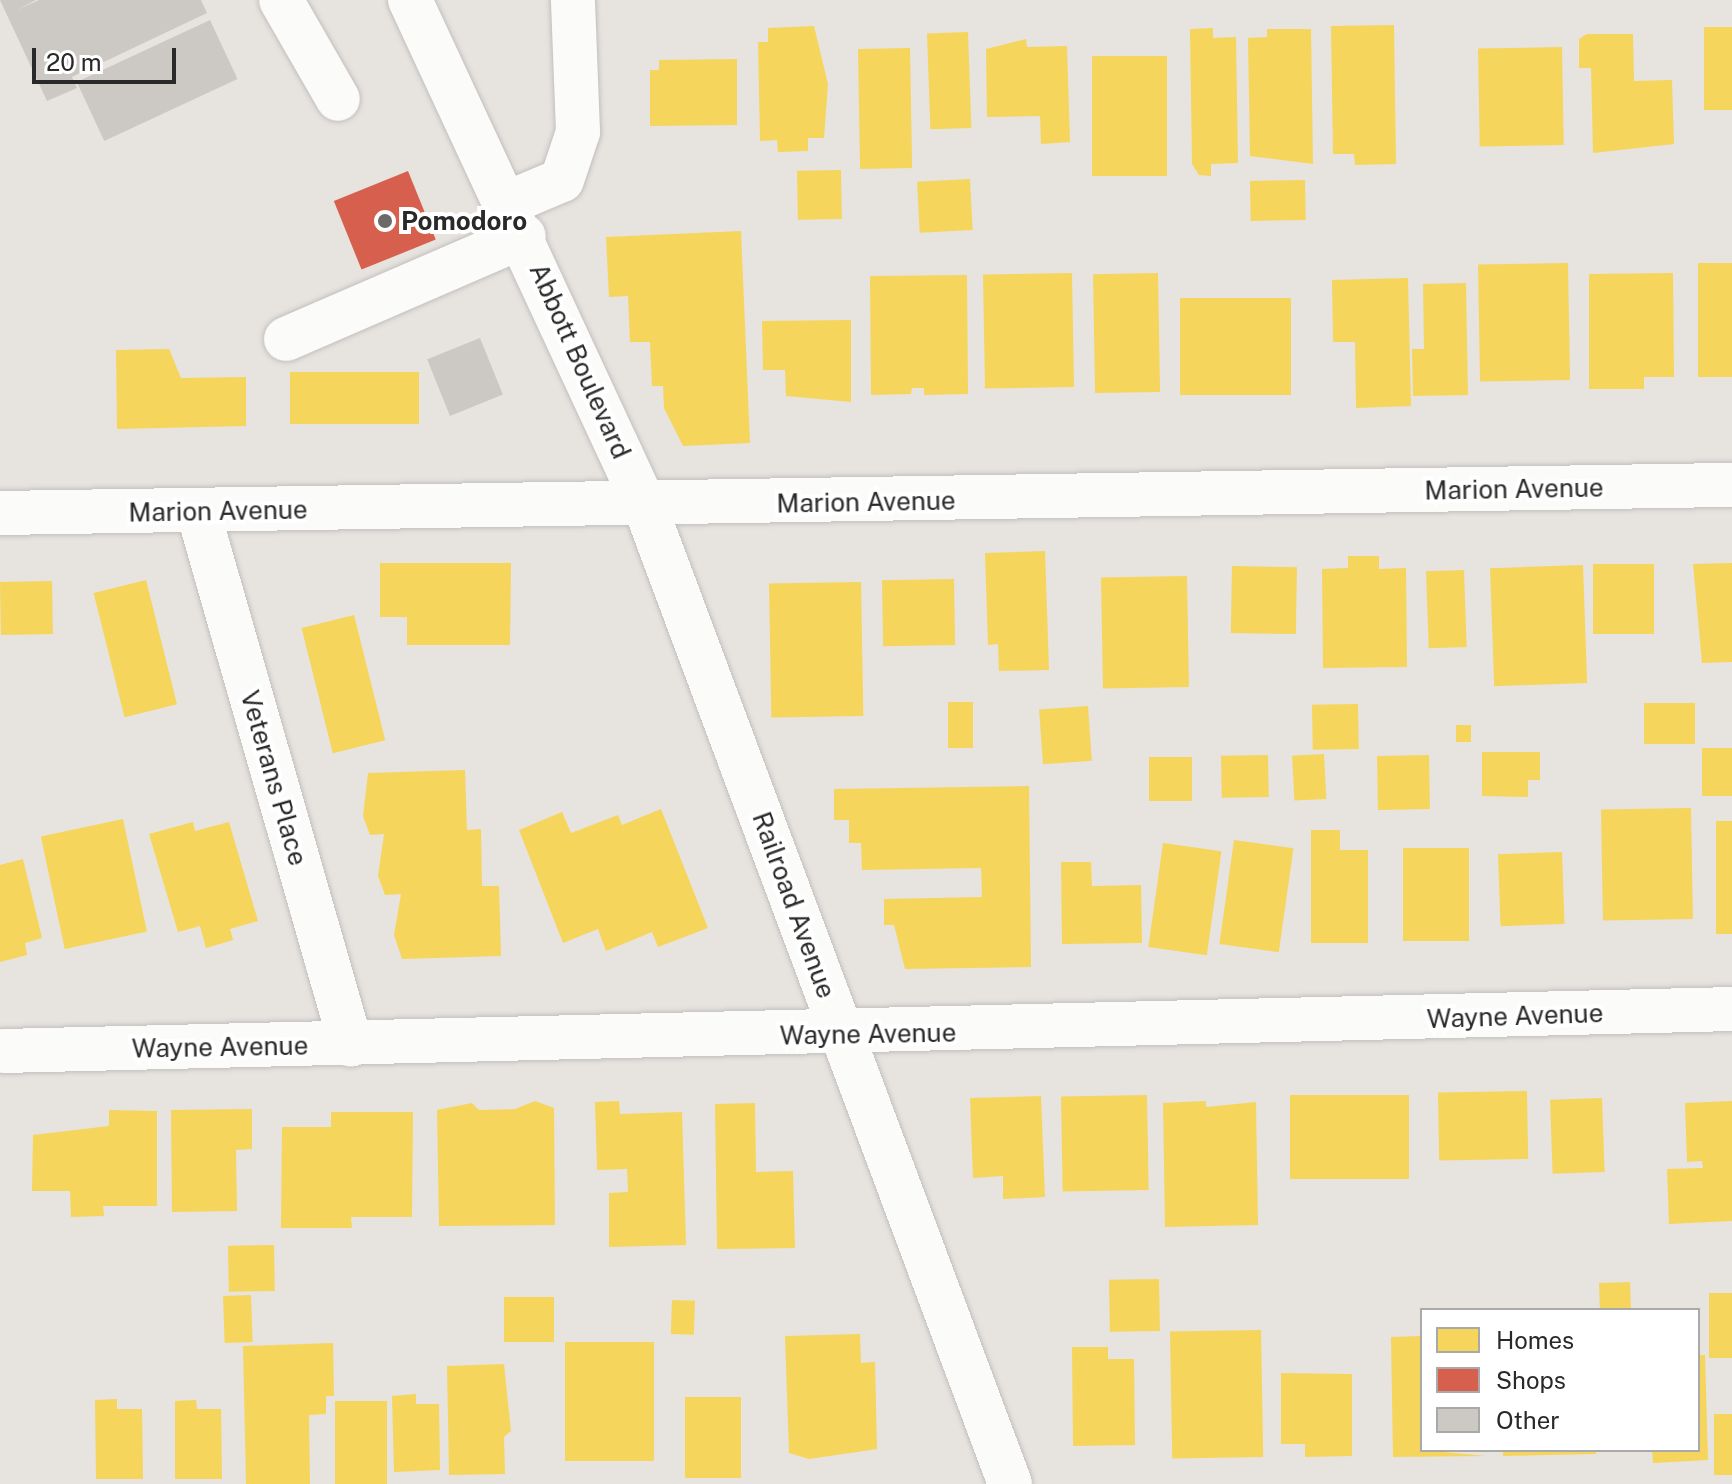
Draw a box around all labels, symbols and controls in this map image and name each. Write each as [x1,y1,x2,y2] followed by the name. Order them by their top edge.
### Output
[36,32,180,82] scale bar
[46,48,102,76] text: 20 m
[401,205,527,237] place label: Pomodoro
[376,212,394,230] marker: Pomodoro
[523,258,637,464] street label: Abbott Boulevard
[1424,472,1604,506] street label: Marion Avenue
[776,485,956,519] street label: Marion Avenue
[128,494,308,528] street label: Marion Avenue
[234,687,314,869] street label: Veterans Place
[746,808,842,1002] street label: Railroad Avenue
[1426,997,1604,1035] street label: Wayne Avenue
[779,1017,957,1051] street label: Wayne Avenue
[131,1030,309,1064] street label: Wayne Avenue
[1420,1308,1700,1452] legend
[1496,1326,1574,1354] text: Homes
[1496,1366,1566,1394] text: Shops
[1496,1406,1560,1434] text: Other

